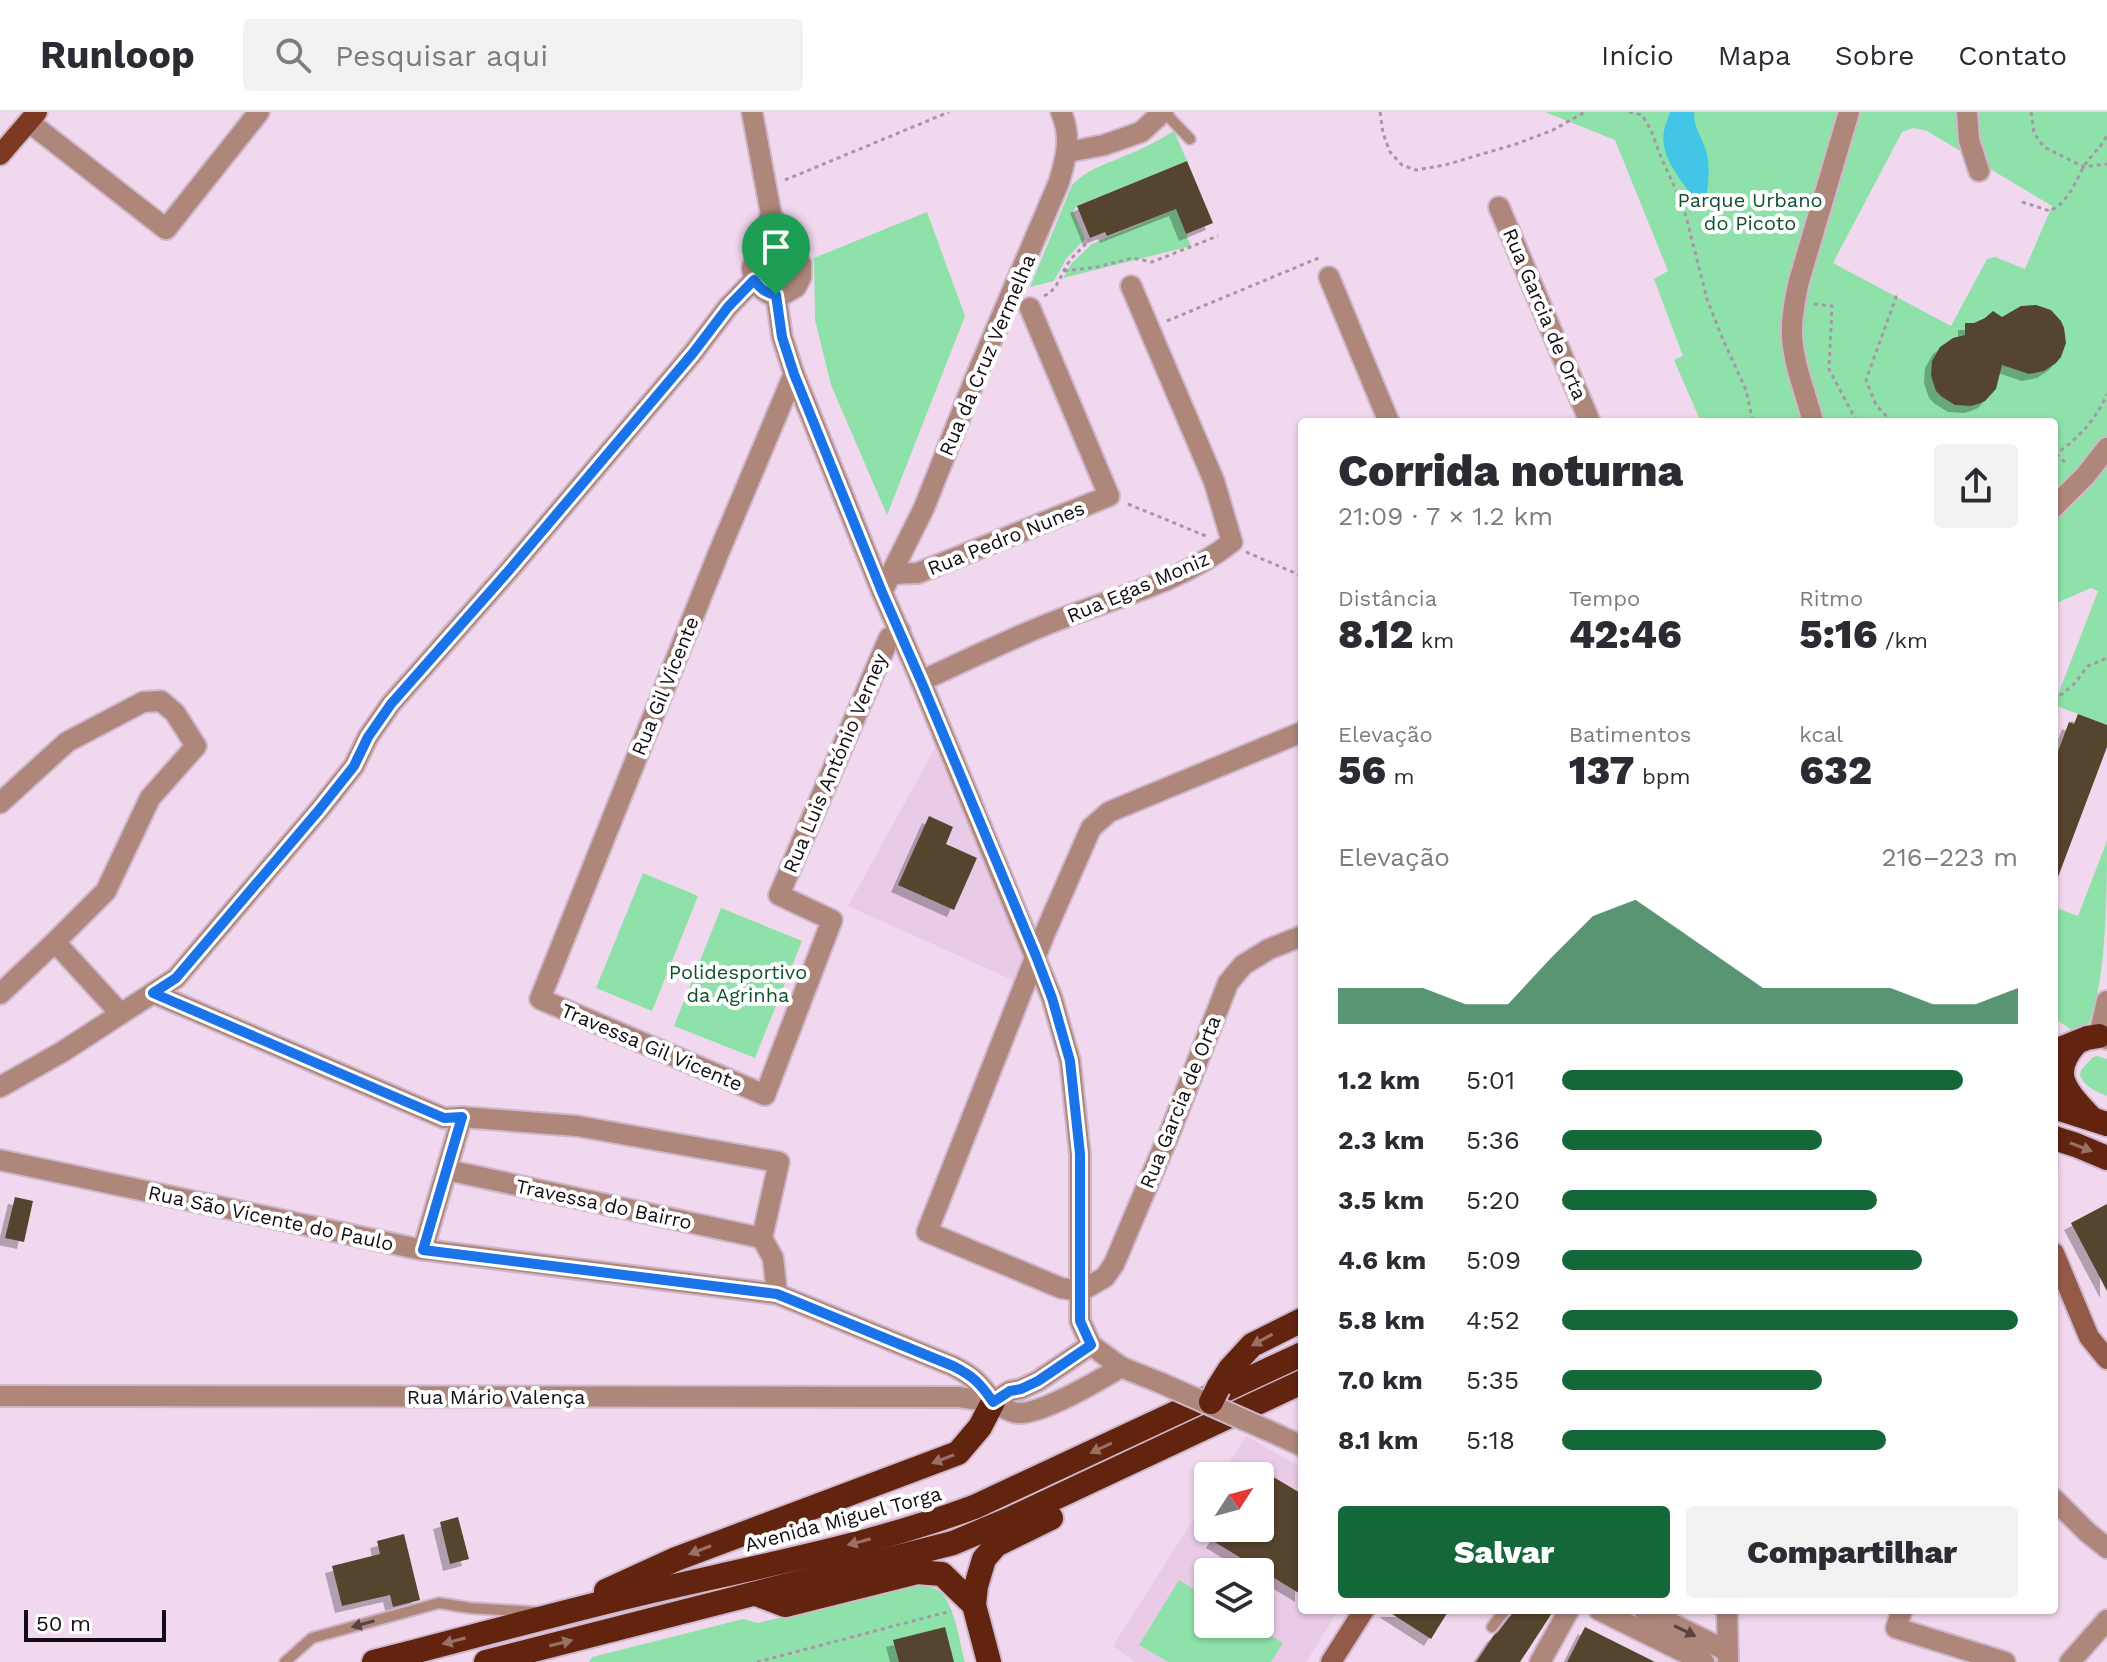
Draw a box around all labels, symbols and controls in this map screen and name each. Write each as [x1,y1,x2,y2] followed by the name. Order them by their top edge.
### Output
[243,19,803,91] search box
[40,33,195,77] text: Runloop
[271,33,315,77] icon: search
[335,38,548,73] text: Pesquisar aqui
[1601,39,1674,72] text: Início
[1718,39,1791,72] text: Mapa
[1835,39,1914,72] text: Sobre
[1958,39,2067,72] text: Contato
[1677,188,1823,235] park label: Parque Urbano do Picoto
[742,213,810,295] pin
[754,225,798,269] icon: arrive
[1498,225,1592,403] street label: Rua Garcia de Orta
[934,251,1040,459] street label: Rua da Cruz Vermelha
[1934,444,2018,528] button: share
[1338,445,1683,497] text: Corrida noturna
[924,496,1088,580] street label: Rua Pedro Nunes
[1338,501,1553,531] text: 21:09 · 7 × 1.2 km
[1063,546,1213,628] street label: Rua Egas Moniz
[1338,586,1437,611] text: Distância
[1569,586,1640,611] text: Tempo
[1799,586,1863,611] text: Ritmo
[1338,611,1413,658] text: 8.12
[1569,611,1682,658] text: 42:46
[1799,611,1877,658] text: 5:16
[626,613,704,759] street label: Rua Gil Vicente
[1413,628,1454,653] text: km
[1877,628,1928,653] text: /km
[778,649,892,876] street label: Rua Luis António Verney
[1338,722,1433,747] text: Elevação
[1569,722,1691,747] text: Batimentos
[1799,722,1843,747] text: kcal
[1338,747,1386,794] text: 56
[1569,747,1634,794] text: 137
[1799,747,1872,794] text: 632
[1386,764,1415,789] text: m
[1634,764,1691,789] text: bpm
[1338,842,1450,872] text: Elevação
[1882,842,2018,872] text: 216–223 m
[669,960,807,1007] park label: Polidesportivo da Agrinha
[558,998,746,1096] street label: Travessa Gil Vicente
[1134,1012,1226,1192] street label: Rua Garcia de Orta
[1338,1065,1420,1095] text: 1.2 km
[1466,1065,1515,1095] text: 5:01
[1338,1125,1425,1155] text: 2.3 km
[1466,1125,1520,1155] text: 5:36
[2069,1141,2093,1154] one-way arrow
[514,1174,694,1234] street label: Travessa do Bairro
[146,1180,396,1256] street label: Rua São Vicente do Paulo
[1338,1185,1424,1215] text: 3.5 km
[1466,1185,1520,1215] text: 5:20
[1338,1245,1426,1275] text: 4.6 km
[1466,1245,1521,1275] text: 5:09
[1338,1305,1425,1335] text: 5.8 km
[1466,1305,1520,1335] text: 4:52
[1251,1333,1274,1347] one-way arrow
[1338,1365,1423,1395] text: 7.0 km
[1466,1365,1519,1395] text: 5:35
[407,1385,585,1409] street label: Rua Mário Valença
[1338,1425,1419,1455] text: 8.1 km
[1466,1425,1515,1455] text: 5:18
[1089,1441,1112,1454] one-way arrow
[931,1453,955,1466] one-way arrow
[1194,1462,1274,1542] north arrow
[1194,1462,1274,1638] map controls
[742,1481,944,1557] street label: Avenida Miguel Torga
[1338,1506,1670,1598] button: Salvar
[1686,1506,2018,1598] button: Compartilhar
[847,1537,872,1549] one-way arrow
[688,1544,712,1557] one-way arrow
[1194,1558,1274,1638] button: layers
[24,1606,166,1642] scale bar
[36,1611,91,1636] text: 50 m
[351,1618,376,1630] one-way arrow
[1674,1624,1697,1637] one-way arrow
[442,1636,467,1648] one-way arrow
[549,1637,574,1649] one-way arrow

